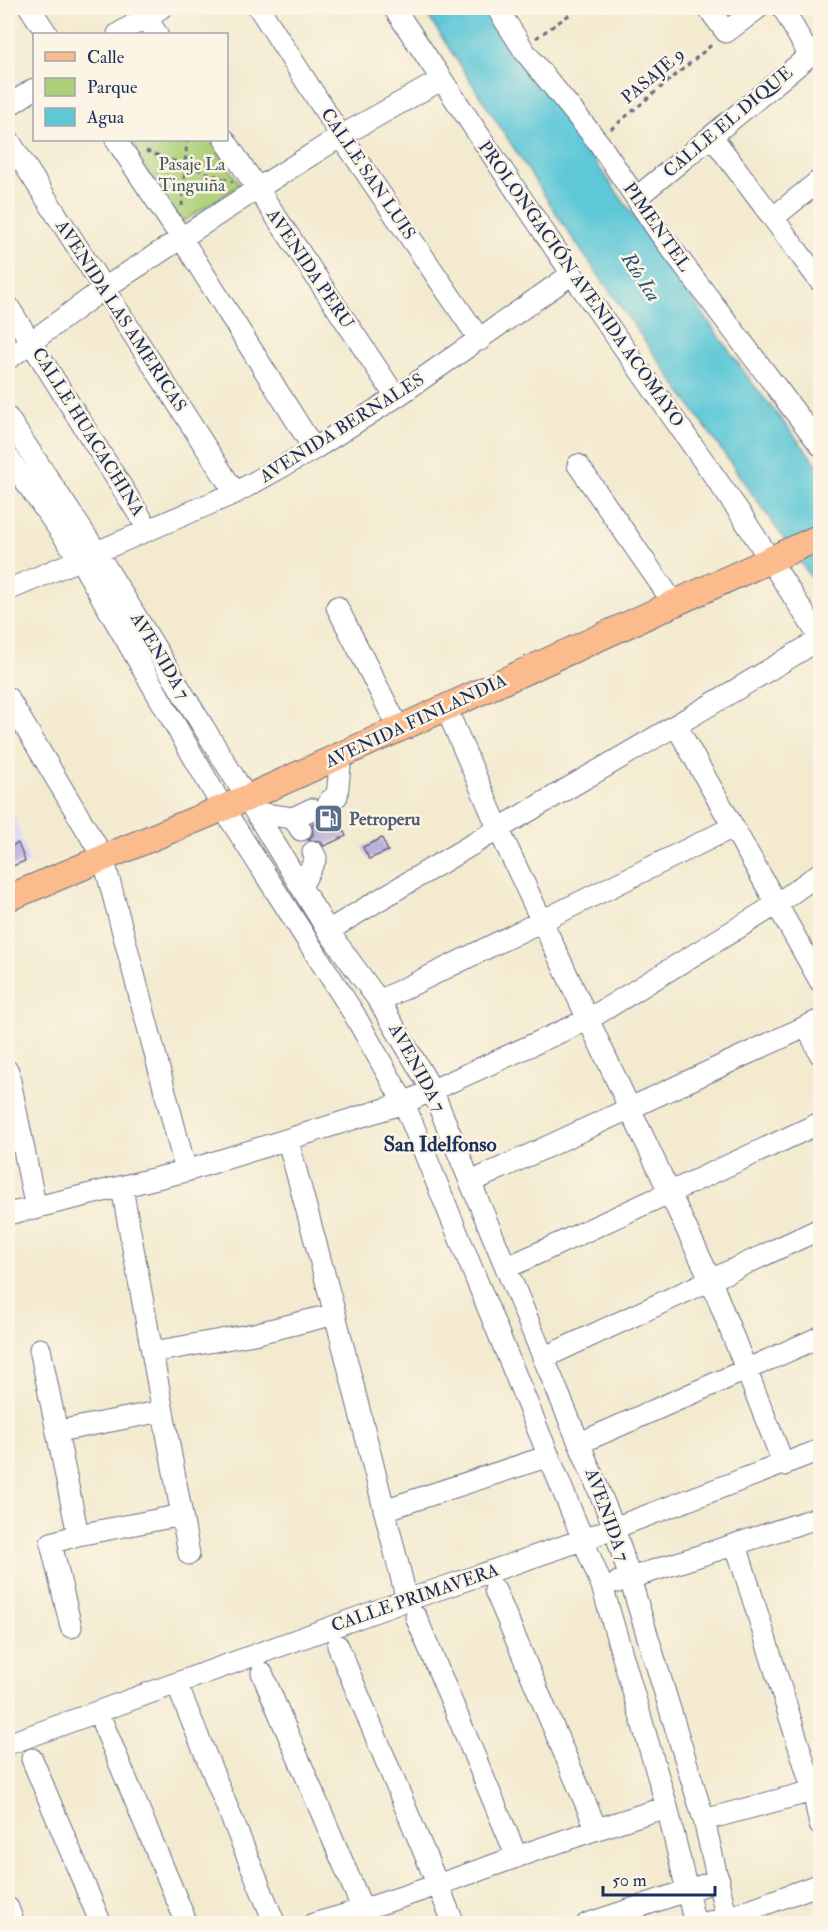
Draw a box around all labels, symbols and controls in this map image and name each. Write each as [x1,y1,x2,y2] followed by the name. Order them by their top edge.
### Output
[33,33,228,141] legend
[617,43,689,109] street label: PASAJE 9
[87,46,125,69] text: Calle
[659,61,797,183] street label: CALLE EL DIQUE
[87,76,138,99] text: Parque
[315,104,421,244] street label: CALLE SAN LUIS
[86,106,125,129] text: Agua
[473,136,689,432] street label: PROLONGACIÓN AVENIDA ACOMAYO
[158,153,226,197] park label: Pasaje La Tinguiña
[618,178,696,276] street label: PIMENTEL
[261,204,359,333] street label: AVENIDA PERU
[50,215,192,416] street label: AVENIDA LAS AMERICAS
[615,247,666,306] water label: Río Ica
[27,343,150,521] street label: CALLE HUACACHINA
[255,368,429,489] street label: AVENIDA BERNALES
[125,608,195,704] street label: AVENIDA 7
[321,669,511,774] street label: AVENIDA FINLANDIA
[312,803,344,835] fuel station icon: Petroperu
[349,808,421,831] place label: Petroperu
[383,1019,451,1116] street label: AVENIDA 7
[383,1131,497,1158] district label: San Idelfonso
[579,1464,634,1565] street label: AVENIDA 7
[328,1558,502,1638] street label: CALLE PRIMAVERA
[603,1859,716,1897] scale bar
[612,1869,647,1892] text: 50 m

